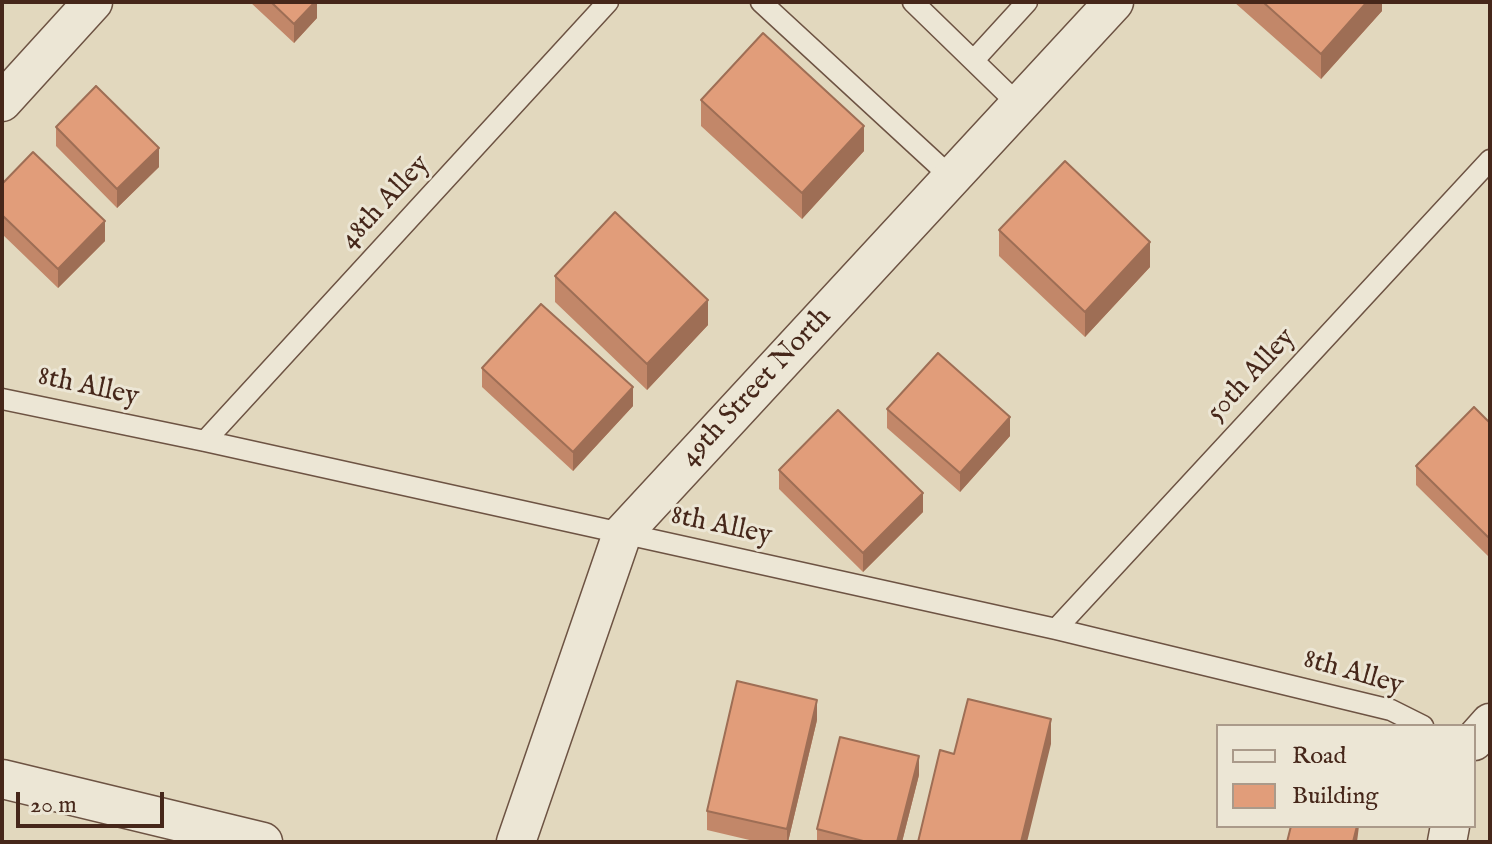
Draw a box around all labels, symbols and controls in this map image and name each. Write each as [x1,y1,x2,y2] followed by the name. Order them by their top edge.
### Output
[334,149,438,257] street label: 48th Alley
[675,301,839,475] street label: 49th Street North
[1200,322,1304,430] street label: 50th Alley
[34,361,142,415] street label: 8th Alley
[667,500,775,554] street label: 8th Alley
[1299,644,1407,704] street label: 8th Alley
[1216,724,1476,828] legend
[1292,741,1346,772] text: Road
[20,776,168,826] scale bar
[1292,781,1378,812] text: Building
[30,790,77,821] text: 20 m

